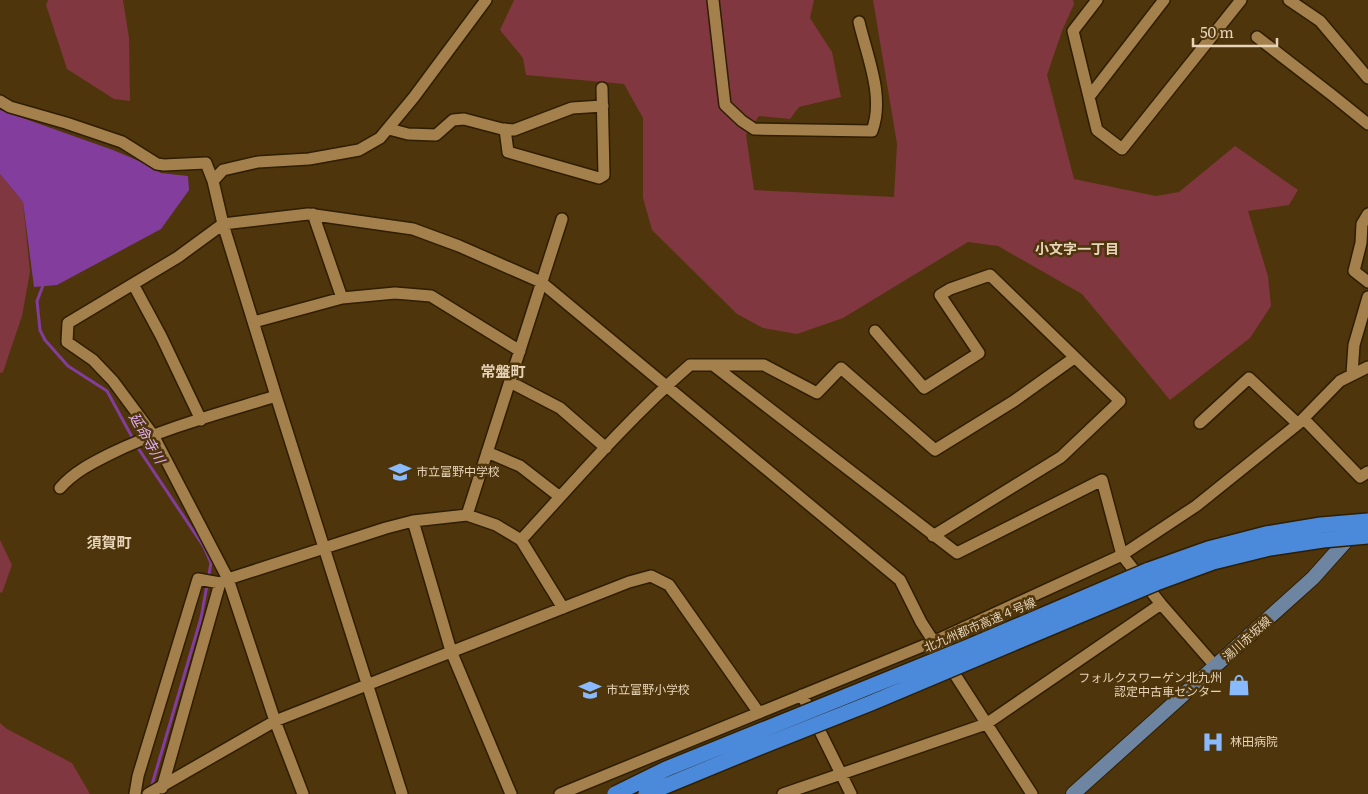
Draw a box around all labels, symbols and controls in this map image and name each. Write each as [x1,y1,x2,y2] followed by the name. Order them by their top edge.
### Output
[1193,15,1277,47] scale bar
[1200,20,1234,43] text: 50 m
[1035,238,1119,258] district label: 小文字一丁目
[480,359,526,382] district label: 常盤町
[125,408,172,468] water label: 延命寺川
[387,459,413,485] school or university icon: 市立富野中学校
[416,462,500,480] place label: 市立富野中学校
[86,530,132,553] district label: 須賀町
[921,592,1038,656] street label: 北九州都市高速４号線
[1218,611,1275,665] street label: 湯川赤坂線
[1078,668,1222,700] place label: フォルクスワーゲン北九州 認定中古車センター
[1226,672,1252,698] shop icon: フォルクスワーゲン北九州 認定中古車センター
[577,677,603,703] school or university icon: 市立富野小学校
[606,680,690,698] place label: 市立富野小学校
[1200,729,1226,755] hospital icon: 林田病院
[1230,732,1278,750] place label: 林田病院

